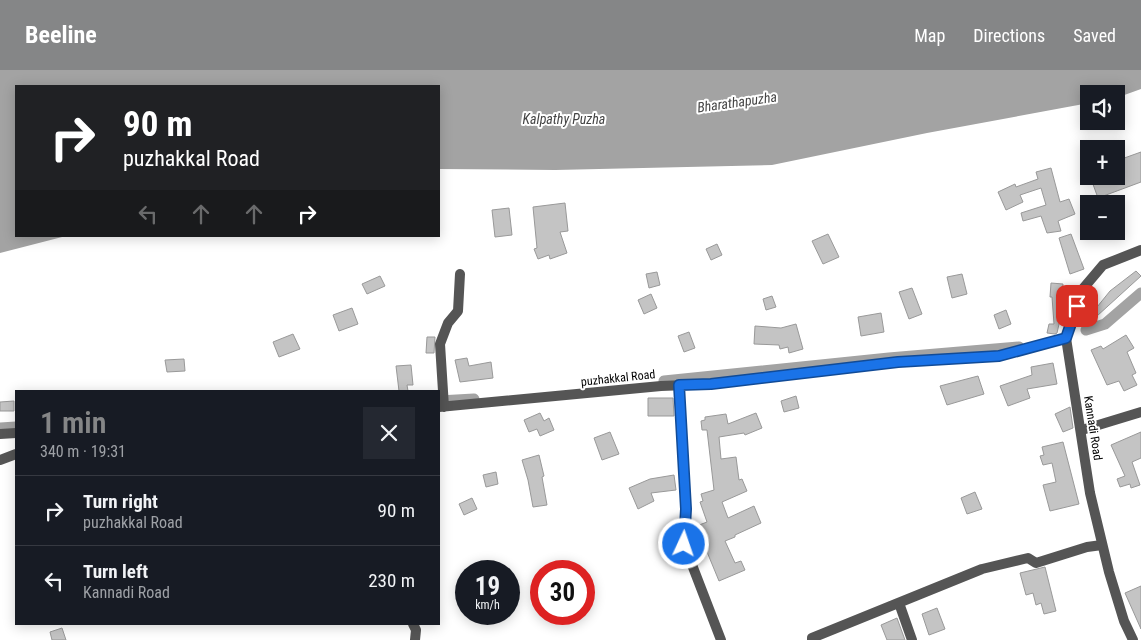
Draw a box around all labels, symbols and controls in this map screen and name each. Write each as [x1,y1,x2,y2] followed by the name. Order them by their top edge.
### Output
[25,21,97,49] text: Beeline
[914,25,945,46] text: Map
[973,25,1045,46] text: Directions
[1073,25,1116,46] text: Saved
[1080,85,1125,240] map controls
[1080,85,1125,130] button: sound
[696,88,778,116] water label: Bharathapuzha
[123,104,192,145] text: 90 m
[40,105,105,170] icon: right
[523,111,605,127] water label: Kalpathy Puzha
[1080,140,1125,185] button: +
[123,146,260,171] text: puzhakkal Road
[1080,195,1125,240] button: −
[134,200,162,228] icon: left
[187,200,215,228] icon: ahead
[240,200,268,228] icon: ahead
[293,200,321,228] icon: right
[1056,285,1098,327] pin
[1063,292,1091,320] icon: arrive
[580,367,656,389] street label: puzhakkal Road
[1081,395,1105,461] street label: Kannadi Road
[40,405,106,440] text: 1 min
[363,407,415,459] button: close
[40,442,126,461] text: 340 m · 19:31
[83,490,158,513] text: Turn right
[40,497,68,525] icon: right
[378,499,415,522] text: 90 m
[83,513,183,532] text: puzhakkal Road
[657,517,709,569] position arrow
[83,560,148,583] text: Turn left
[530,560,595,625] speed limit sign: 30
[40,567,68,595] icon: left
[368,569,415,592] text: 230 m
[475,572,500,601] text: 19
[83,583,170,602] text: Kannadi Road
[475,598,500,612] text: km/h

